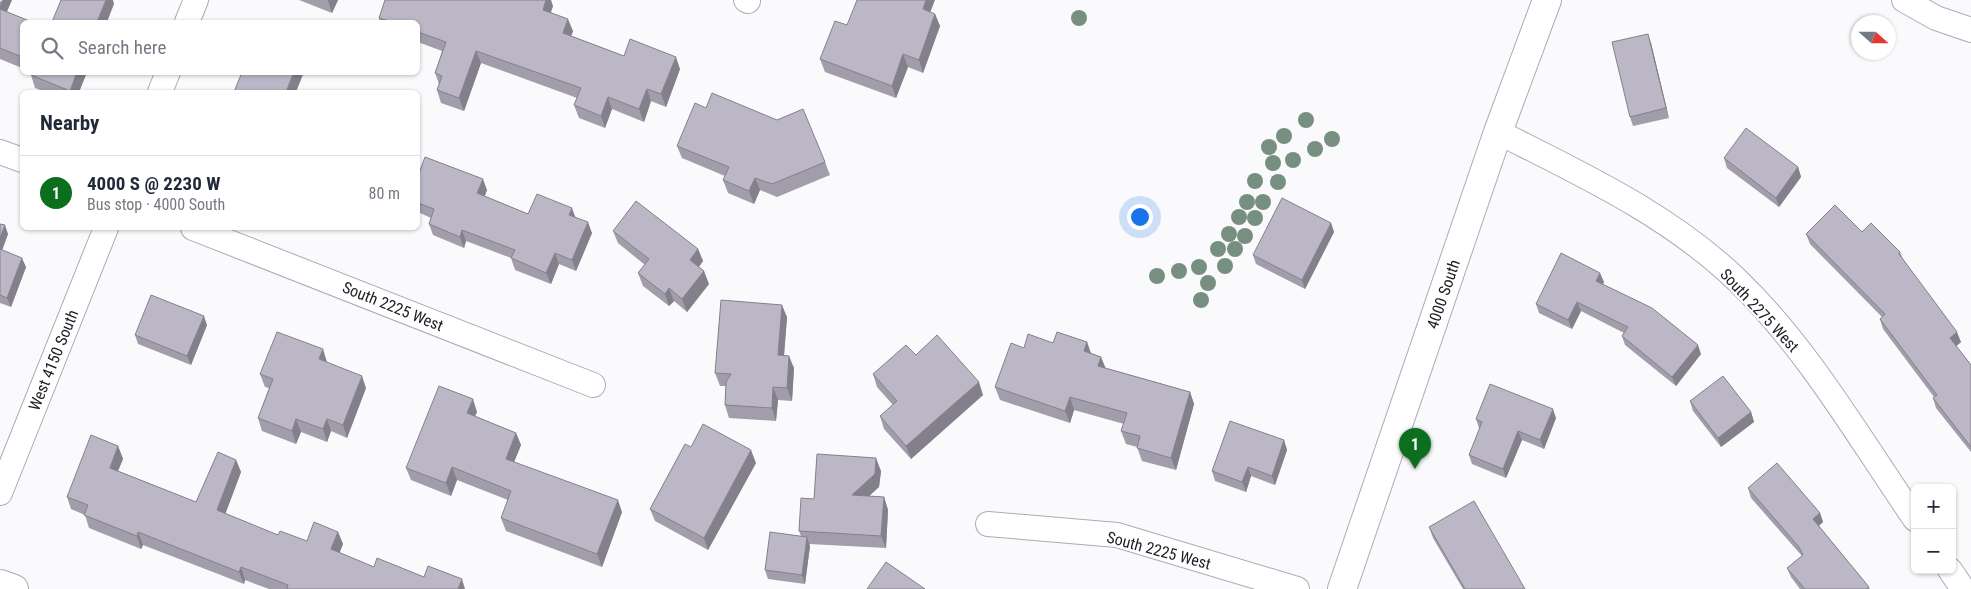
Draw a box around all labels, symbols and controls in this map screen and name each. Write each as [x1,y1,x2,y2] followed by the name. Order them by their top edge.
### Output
[1851,15,1896,60] north arrow
[20,20,420,75] search box
[38,34,66,62] icon: search
[78,36,166,59] text: Search here
[40,111,99,135] text: Nearby
[87,172,220,195] text: 4000 S @ 2230 W
[52,184,60,203] text: 1
[368,184,400,203] text: 80 m
[87,195,225,214] text: Bus stop · 4000 South
[1127,204,1153,230] your location
[1423,257,1464,331] street label: 4000 South
[1716,265,1803,356] street label: South 2275 West
[340,278,446,335] street label: South 2225 West
[25,307,82,413] street label: West 4150 South
[1399,428,1431,469] pin: 1
[1911,484,1956,574] map controls
[1911,484,1956,529] button: +
[1105,527,1213,574] street label: South 2225 West
[1911,529,1956,574] button: −

